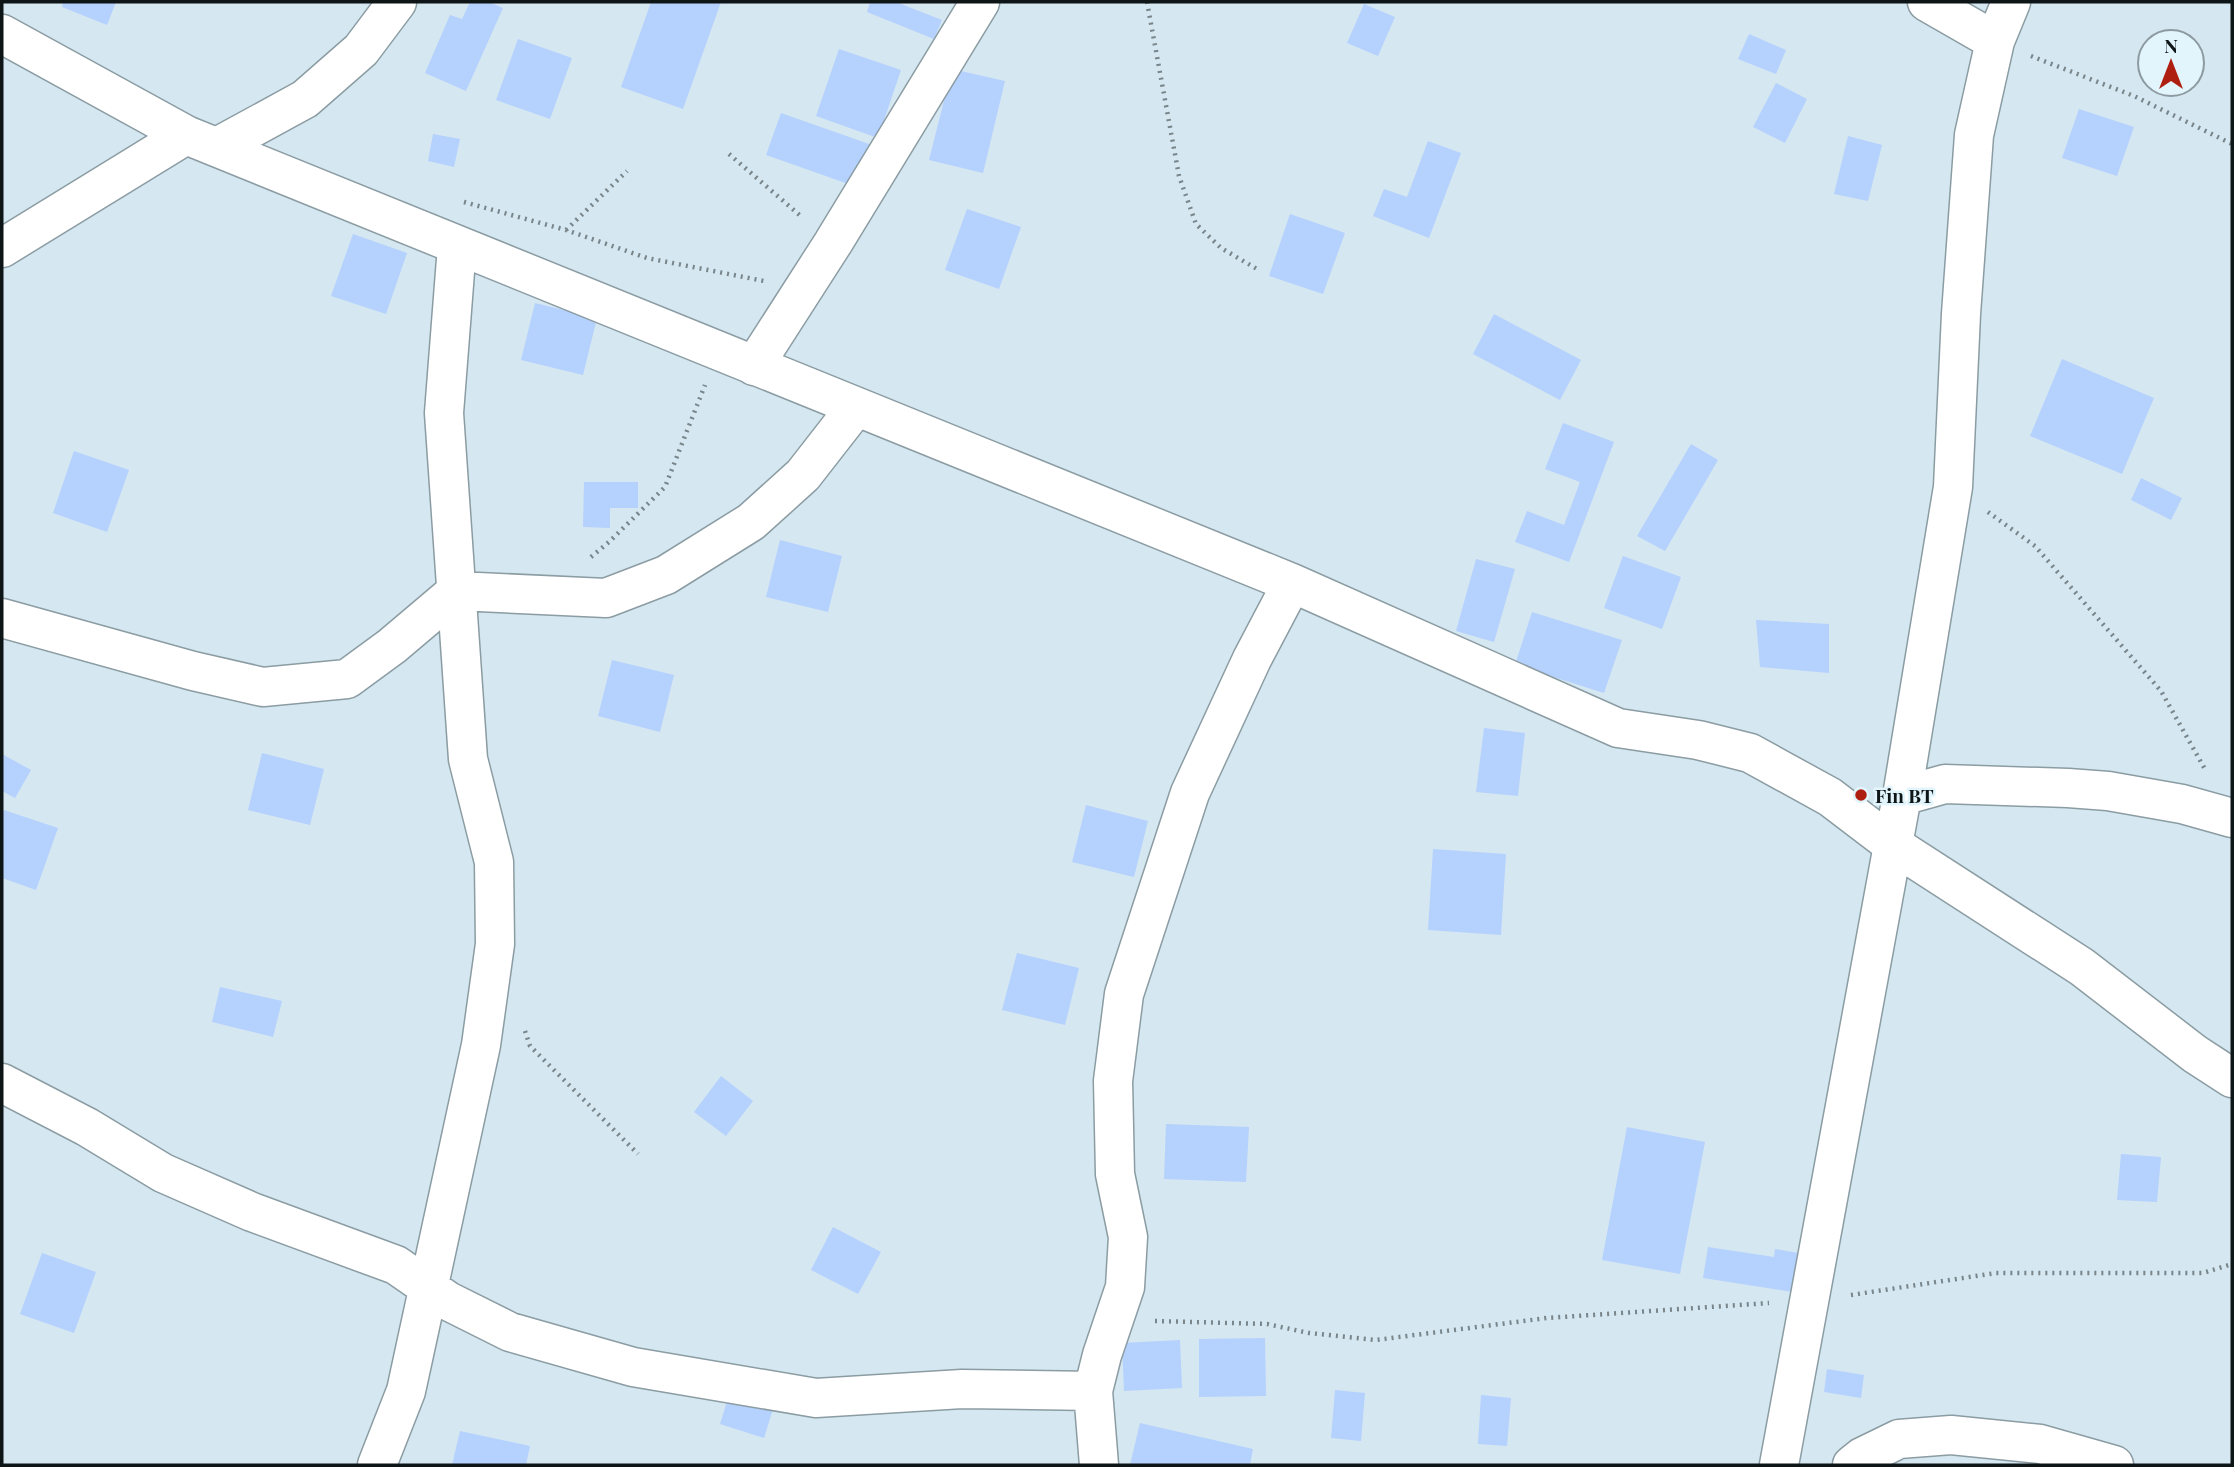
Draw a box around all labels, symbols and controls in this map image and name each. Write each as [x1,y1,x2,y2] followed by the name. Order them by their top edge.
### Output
[2136,28,2206,98] north arrow
[2164,32,2178,58] text: N
[1875,782,1934,808] place label: Fin BT
[1853,787,1869,803] marker: Fin BT

